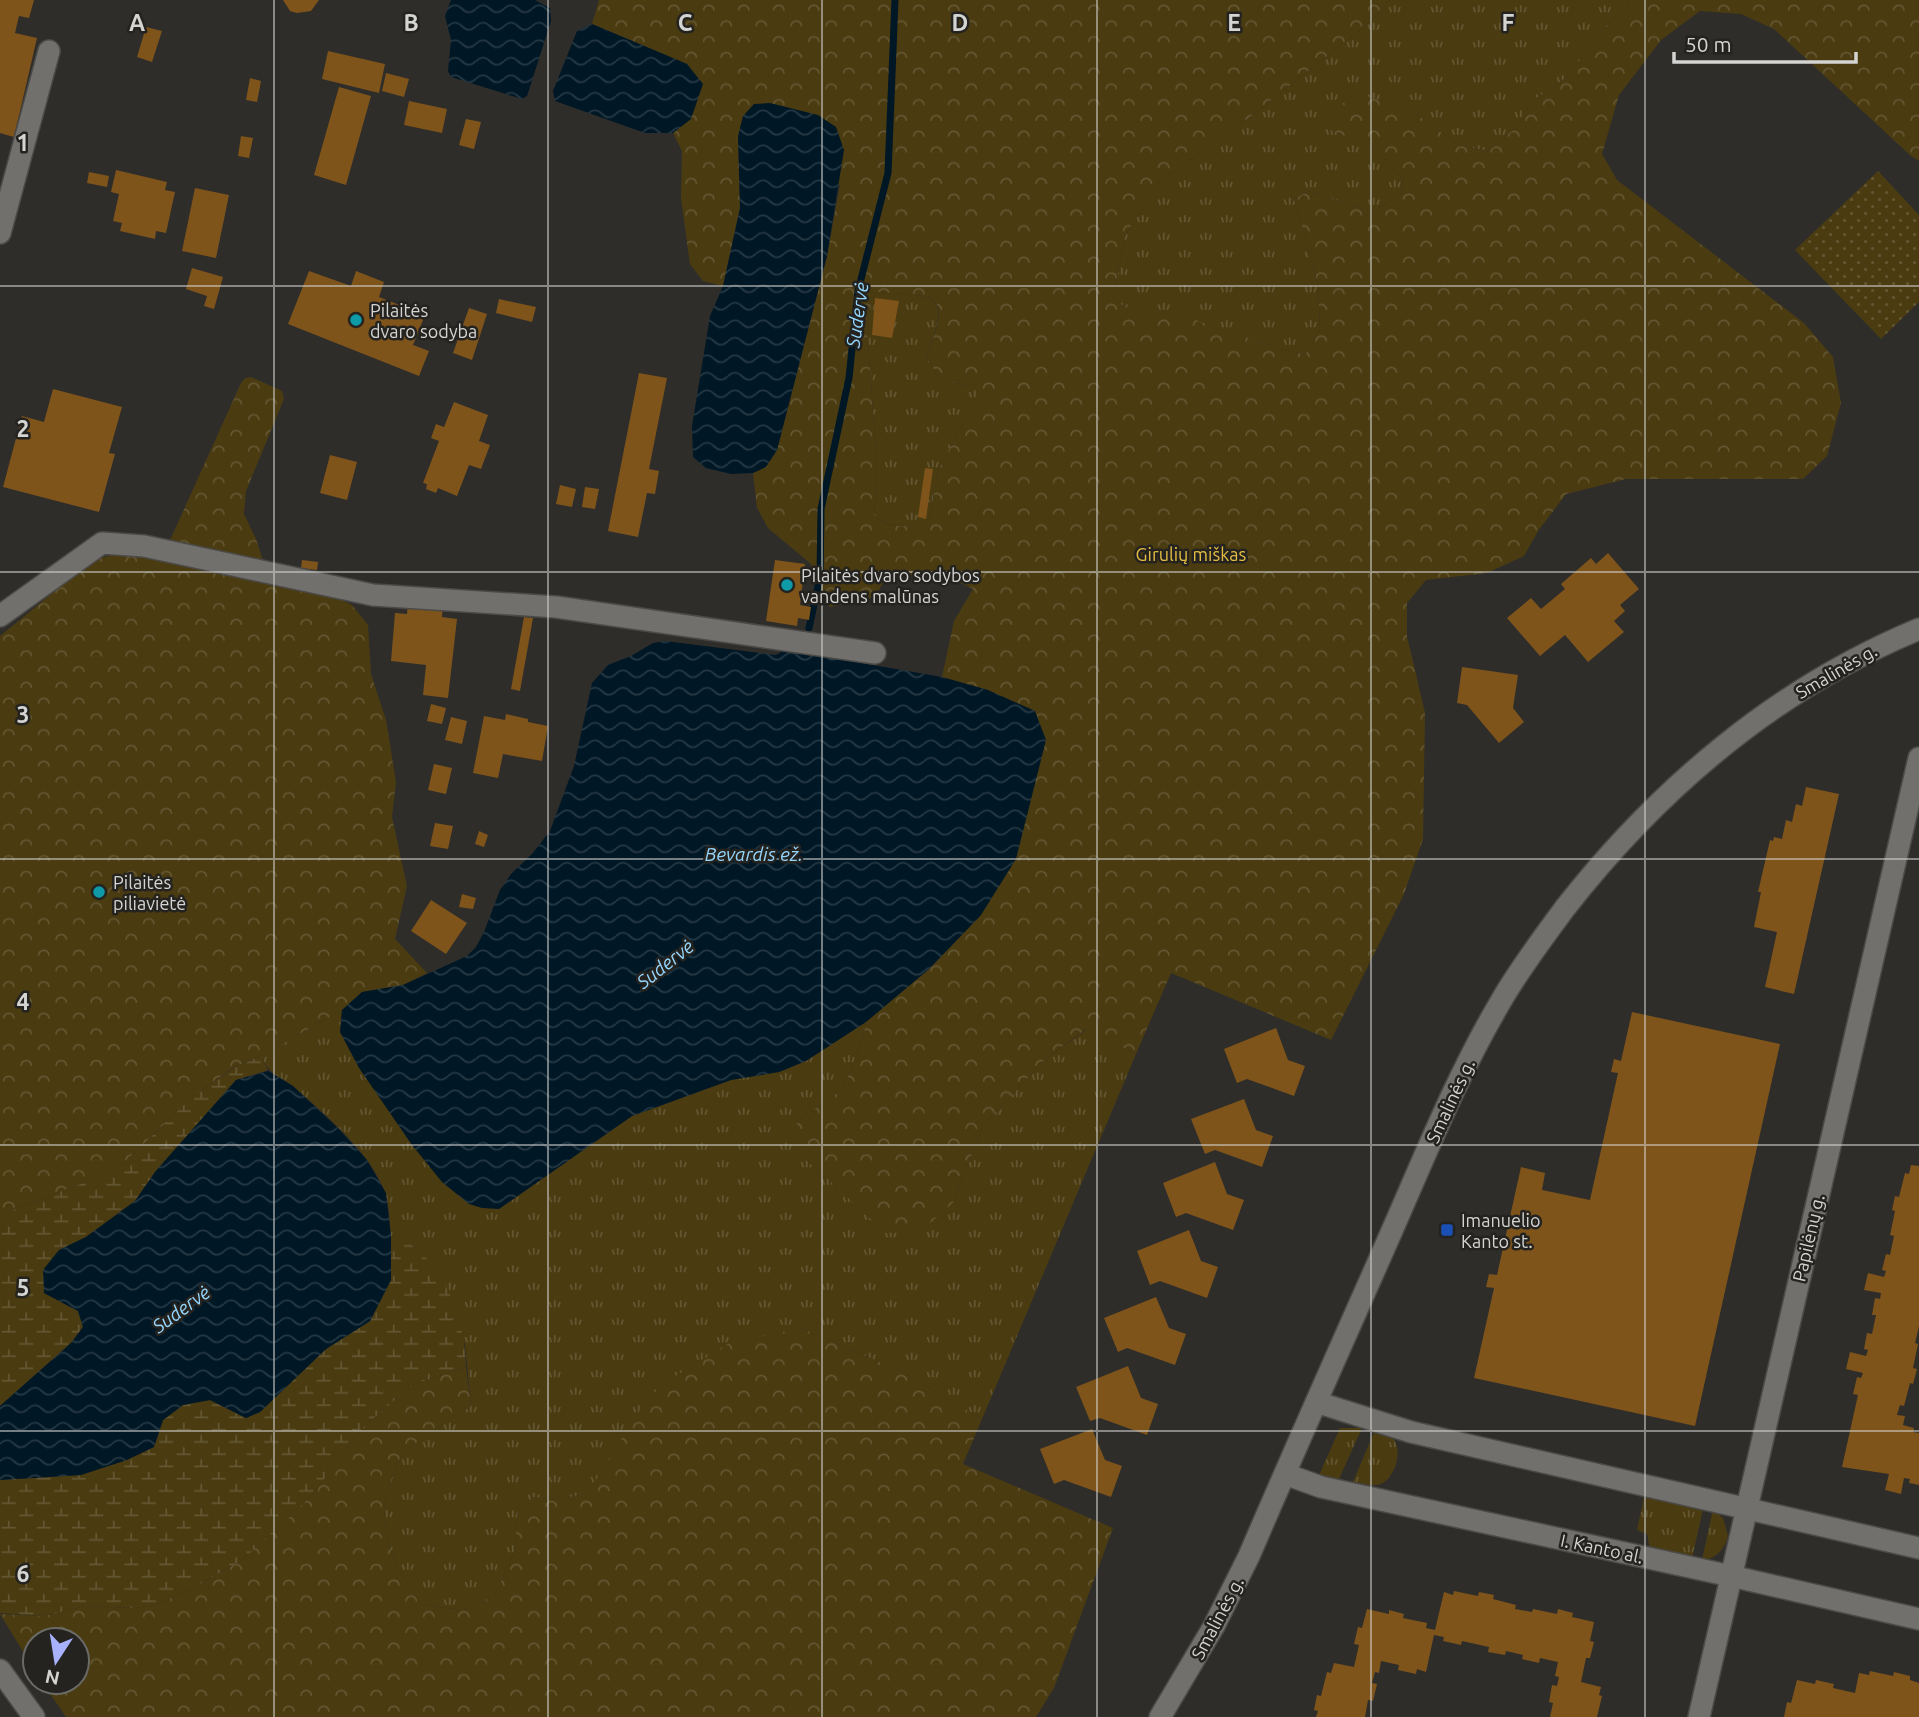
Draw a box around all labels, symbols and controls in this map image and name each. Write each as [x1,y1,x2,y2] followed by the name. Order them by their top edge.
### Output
[129,10,145,35] text: A
[403,10,419,35] text: B
[678,10,693,35] text: C
[952,10,968,35] text: D
[1227,10,1241,35] text: E
[1502,10,1515,35] text: F
[1674,21,1856,65] scale bar
[1685,32,1732,56] text: 50 m
[17,130,29,155] text: 1
[841,280,873,350] water label: Sudervė
[370,300,477,341] place label: Pilaitės dvaro sodyba
[348,312,364,328] marker: Pilaitės dvaro sodyba
[17,416,29,441] text: 2
[1136,544,1247,564] park label: Girulių miškas
[801,565,980,606] place label: Pilaitės dvaro sodybos vandens malūnas
[779,577,795,593] marker: Pilaitės dvaro sodybos vandens malūnas
[1792,640,1880,702] street label: Smalinės g.
[17,702,29,727] text: 3
[705,843,803,865] water label: Bevardis ež.
[113,872,186,913] place label: Pilaitės piliavietė
[91,884,107,900] marker: Pilaitės piliavietė
[631,935,698,994] water label: Sudervė
[17,989,30,1014] text: 4
[1422,1056,1478,1146] street label: Smalinės g.
[1788,1192,1828,1284] street label: Papilėnų g.
[1461,1210,1541,1251] place label: Imanuelio Kanto st.
[1439,1222,1455,1238] marker: Imanuelio Kanto st.
[17,1275,29,1300] text: 5
[147,1280,214,1338] water label: Sudervė
[1559,1530,1645,1566] street label: I. Kanto al.
[17,1561,30,1586] text: 6
[1187,1573,1247,1663] street label: Smalinės g.
[21,1626,91,1696] north arrow
[43,1665,62,1690] text: N

